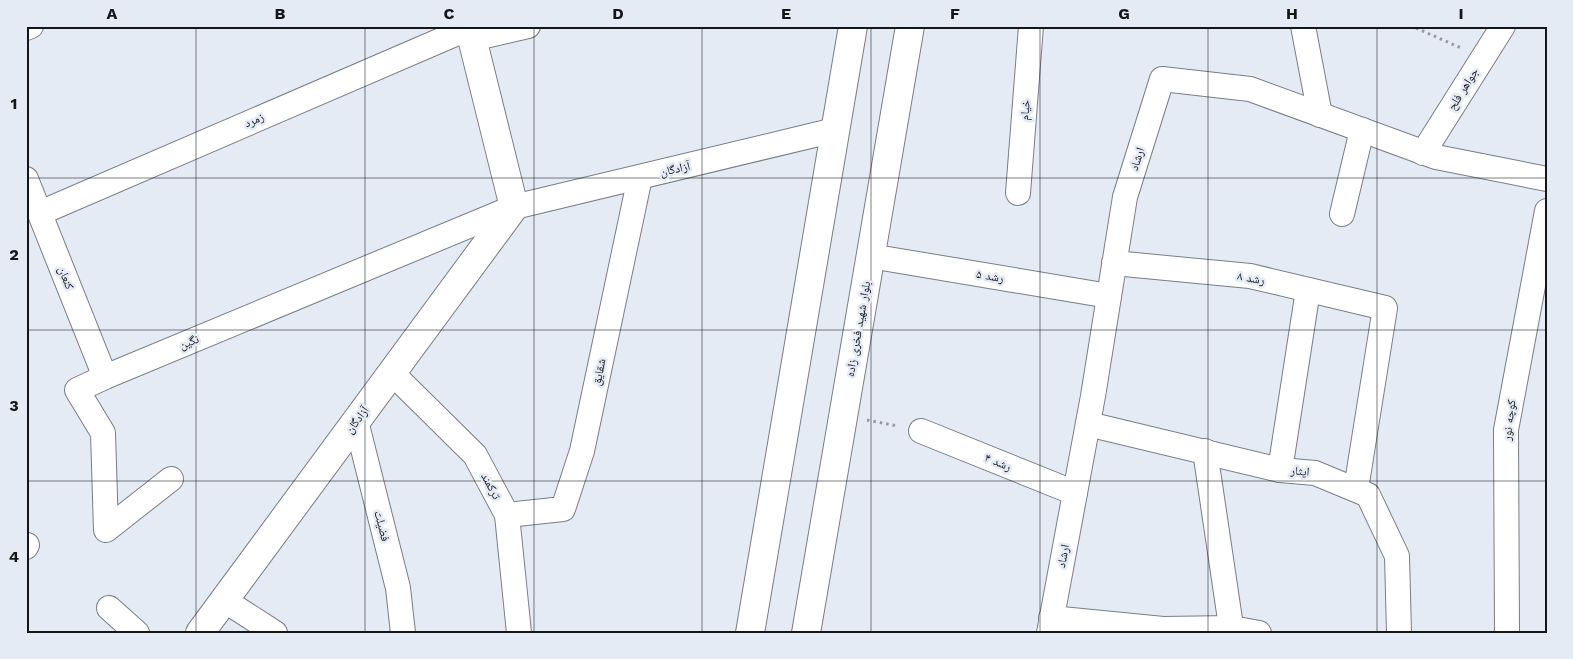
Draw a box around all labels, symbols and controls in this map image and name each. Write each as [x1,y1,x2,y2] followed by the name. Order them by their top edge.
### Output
[107,4,118,23] text: A
[275,4,286,23] text: B
[444,4,455,23] text: C
[612,4,624,23] text: D
[781,4,791,23] text: E
[950,4,960,23] text: F
[1118,4,1130,23] text: G
[1286,4,1298,23] text: H
[1458,4,1464,23] text: I
[1445,65,1482,113] street label: جواهر فلح
[11,94,17,113] text: 1
[1017,99,1034,121] street label: خیام
[242,110,266,130] street label: زمرد
[1127,146,1147,172] street label: ارشاد
[659,159,692,179] street label: آزادگان
[9,245,19,264] text: 2
[55,264,77,292] street label: کنعان
[975,267,1005,285] street label: رشد ۵
[1236,269,1266,287] street label: رشد ۸
[843,280,874,378] street label: بلوار شهید فخری زاده
[177,332,201,352] street label: نگین
[589,357,609,387] street label: شقایق
[9,396,19,415] text: 3
[1499,399,1518,442] street label: کوچه نور
[342,403,372,436] street label: آزادگان
[983,450,1014,474] street label: رشد ۴
[1289,463,1310,479] street label: ایثار
[478,470,504,502] street label: ترکمند
[371,509,393,543] street label: فضیلت
[1054,543,1072,569] street label: ارشاد
[9,547,19,566] text: 4

